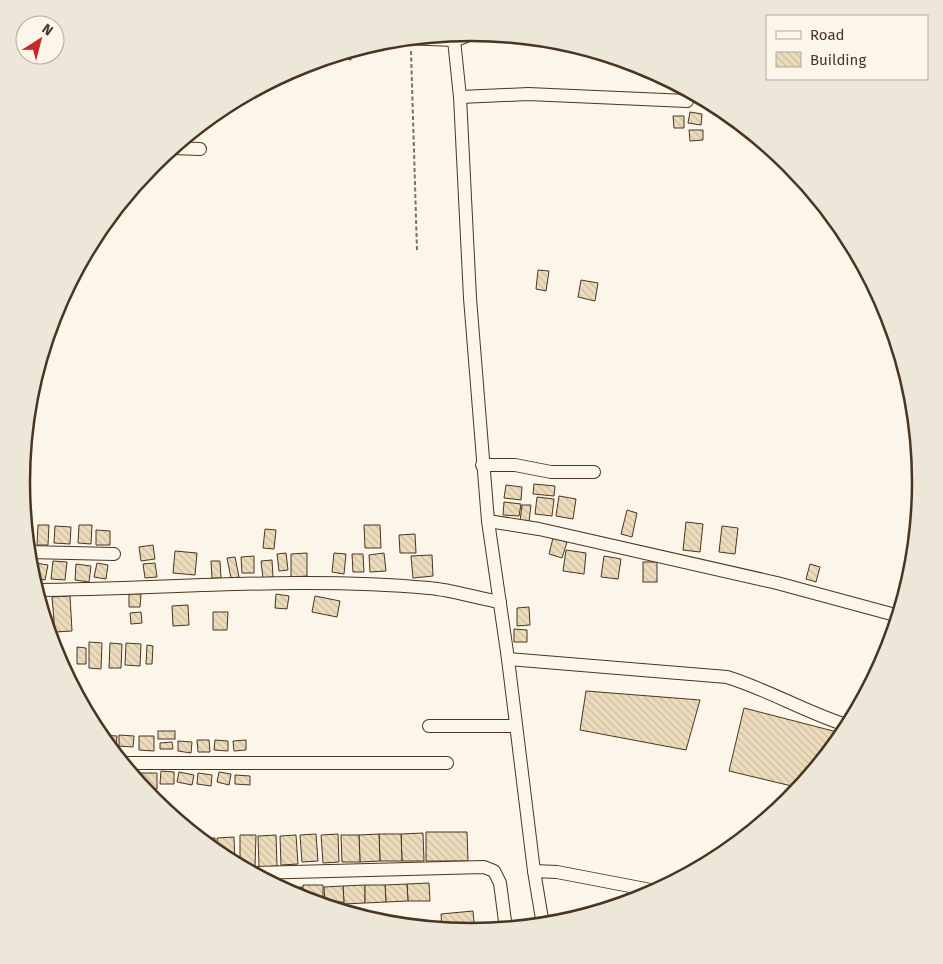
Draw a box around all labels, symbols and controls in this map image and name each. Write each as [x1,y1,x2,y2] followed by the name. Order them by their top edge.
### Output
[15,15,65,65] north arrow
[766,15,928,80] legend
[39,20,56,39] text: N
[810,26,845,44] text: Road
[810,51,866,69] text: Building

